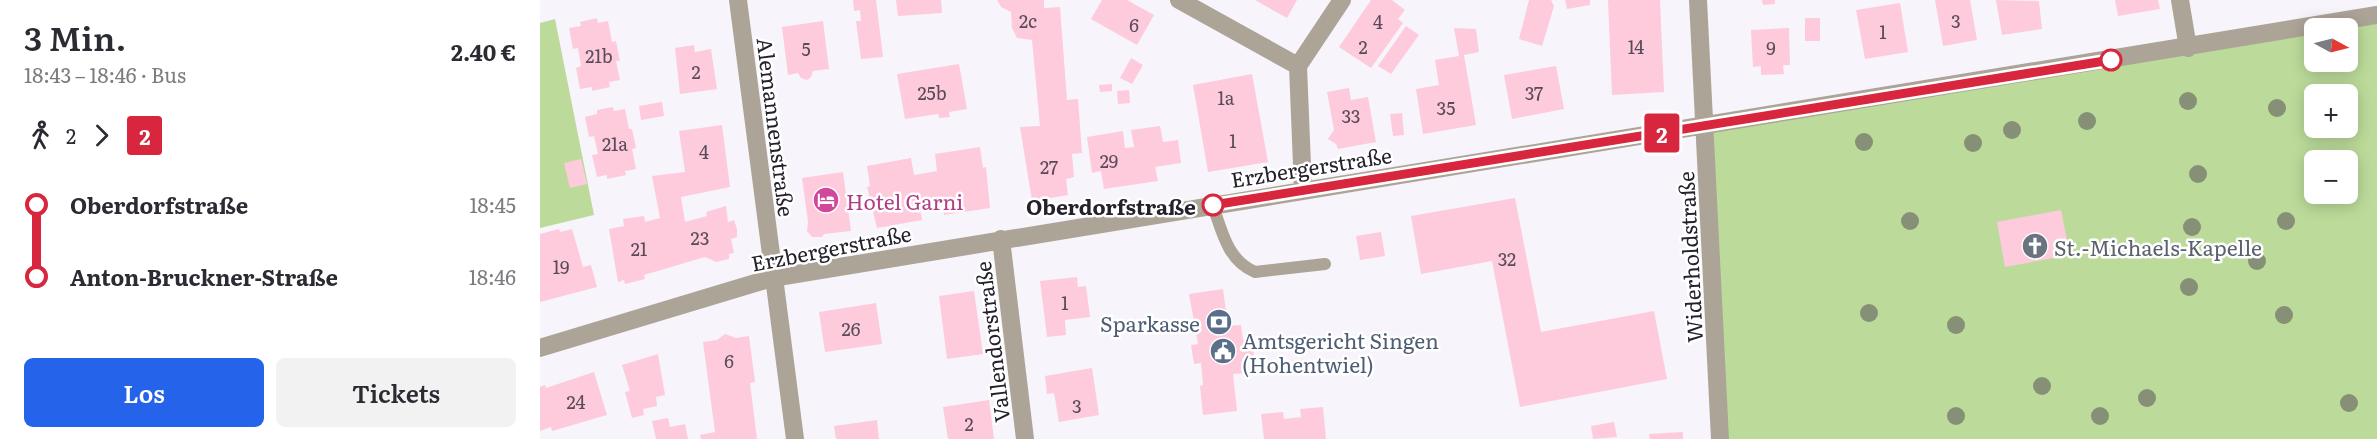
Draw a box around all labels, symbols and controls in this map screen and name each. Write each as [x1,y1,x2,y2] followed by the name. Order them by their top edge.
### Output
[1019,7,1037,34] house number: 2c
[1951,7,1961,34] house number: 3
[1373,8,1383,35] house number: 4
[1129,11,1139,38] house number: 6
[24,12,126,61] text: 3 Min.
[1879,18,1887,45] house number: 1
[2304,18,2358,72] north arrow
[2304,18,2358,204] map controls
[1358,33,1368,60] house number: 2
[1628,33,1644,60] house number: 14
[1766,34,1776,61] house number: 9
[451,35,516,68] text: 2.40 €
[801,35,811,62] house number: 5
[751,36,803,218] street label: Alemannenstraße
[585,42,613,69] house number: 21b
[2100,49,2122,71] unlabelled marker
[691,58,701,85] house number: 2
[24,59,186,89] text: 18:43 – 18:46 · Bus
[917,79,947,106] house number: 25b
[1525,79,1543,106] house number: 37
[1217,84,1235,111] house number: 1a
[2304,84,2358,138] button: +
[1437,94,1455,121] house number: 35
[1342,102,1360,129] house number: 33
[1642,114,1682,152] line badge: 2
[1656,118,1668,149] text: 2
[24,119,57,152] icon: walk
[85,119,118,152] icon: forward
[66,120,76,150] text: 2
[139,120,150,151] text: 2
[1229,127,1237,154] house number: 1
[602,130,628,157] house number: 21a
[699,138,709,165] house number: 4
[1228,138,1394,194] street label: Erzbergerstraße
[1100,147,1118,174] house number: 29
[2304,150,2358,204] button: −
[1040,153,1058,180] house number: 27
[1669,170,1709,343] street label: Widerholdstraße
[811,185,841,215] hotel icon: Hotel Garni
[846,185,963,216] place label: Hotel Garni
[70,188,248,221] text: Oberdorfstraße
[469,189,516,219] text: 18:45
[1026,190,1196,221] place label: Oberdorfstraße
[1202,194,1224,216] marker: Oberdorfstraße
[748,216,914,278] street label: Erzbergerstraße
[691,224,709,251] house number: 23
[2020,231,2050,261] church icon: St.-Michaels-Kapelle
[2054,231,2262,262] place label: St.-Michaels-Kapelle
[631,235,647,262] house number: 21
[1498,245,1516,272] house number: 32
[553,253,569,280] house number: 19
[70,260,338,293] text: Anton-Bruckner-Straße
[966,260,1016,424] street label: Vallendorstraße
[469,261,516,291] text: 18:46
[1061,289,1069,316] house number: 1
[1100,307,1200,338] place label: Sparkasse
[1204,307,1234,337] bank icon: Sparkasse
[842,315,861,342] house number: 26
[1242,324,1439,379] place label: Amtsgericht Singen (Hohentwiel)
[1208,336,1238,366] public building icon: Amtsgericht Singen (Hohentwiel)
[724,347,734,374] house number: 6
[24,358,264,427] button: Los
[276,358,516,427] button: Tickets
[566,388,586,415] house number: 24
[1072,392,1082,419] house number: 3
[964,410,974,437] house number: 2

